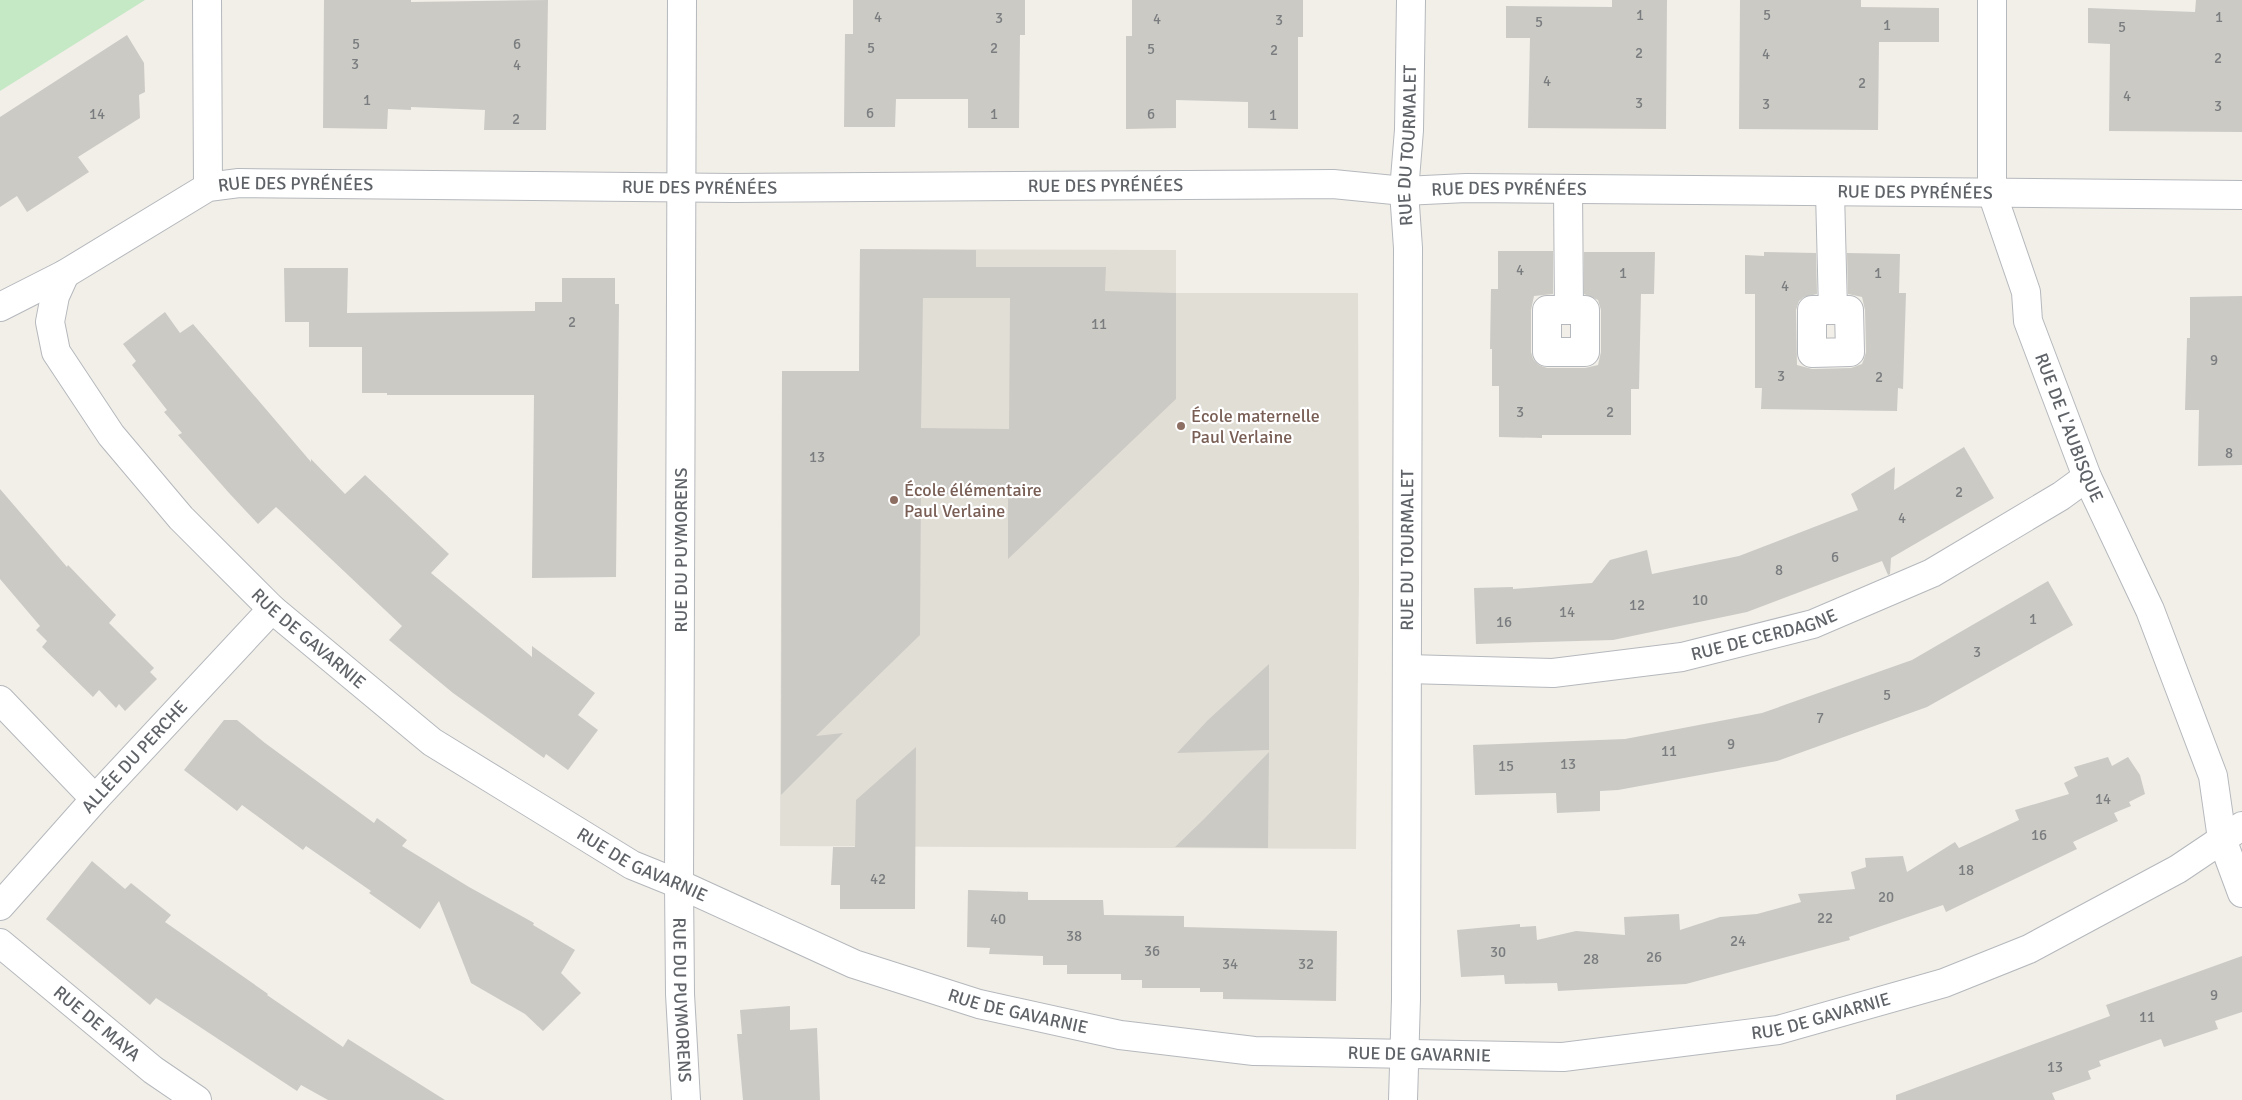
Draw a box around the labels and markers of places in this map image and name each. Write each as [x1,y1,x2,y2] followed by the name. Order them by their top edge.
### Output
[1191,405,1320,448] place label: École maternelle Paul Verlaine
[1175,420,1187,432] marker: École maternelle Paul Verlaine
[904,479,1042,522] place label: École élémentaire Paul Verlaine
[888,494,900,506] marker: École élémentaire Paul Verlaine

